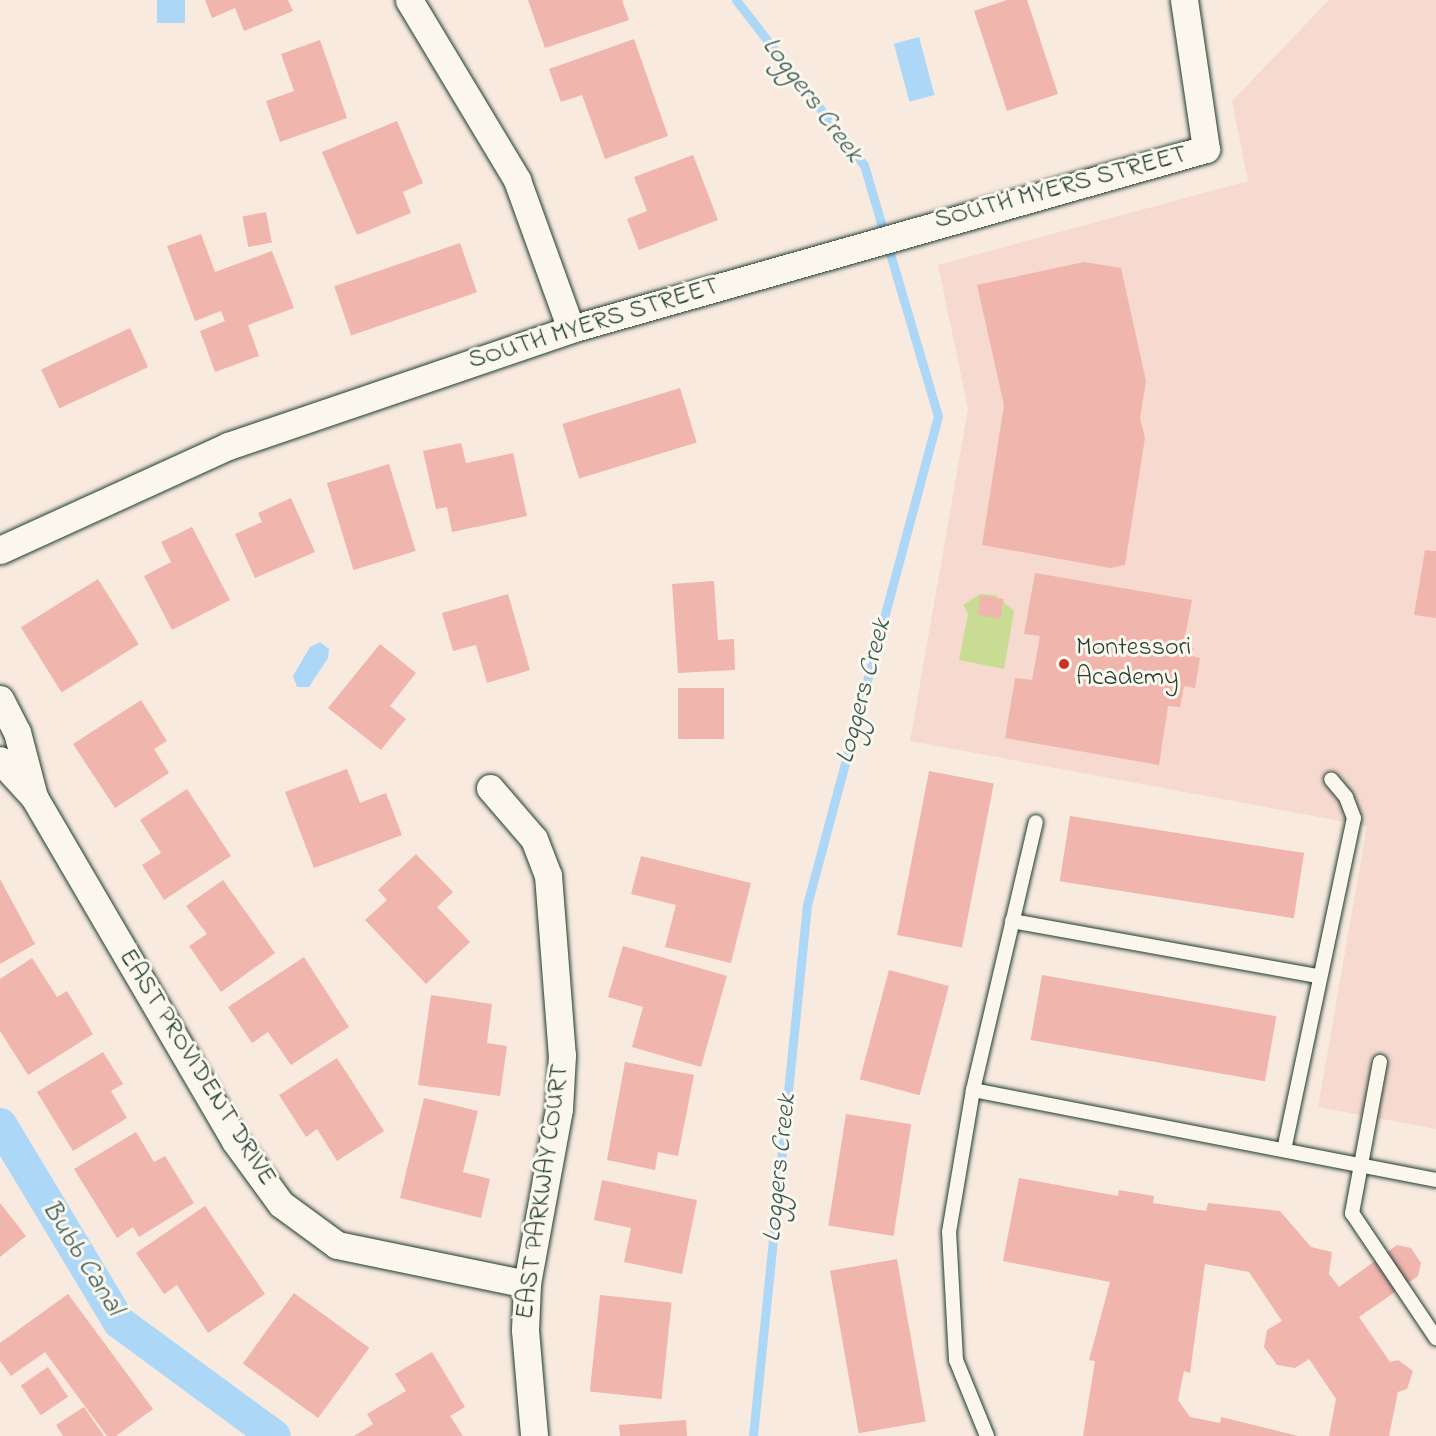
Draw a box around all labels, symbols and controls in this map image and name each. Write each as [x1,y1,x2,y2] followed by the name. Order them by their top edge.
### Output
[754,31,870,169] water label: Loggers Creek
[931,140,1191,238] street label: SOUTH MYERS STREET
[465,272,723,378] street label: SOUTH MYERS STREET
[829,615,899,767] water label: Loggers Creek
[1076,633,1191,694] place label: Montessori Academy
[1057,657,1071,671] marker: Montessori Academy
[110,944,282,1192] street label: EAST PROVIDENT DRIVE
[511,1062,577,1322] street label: EAST PARKWAY COURT
[756,1092,804,1244] water label: Loggers Creek
[34,1194,130,1322] water label: Bubb Canal

